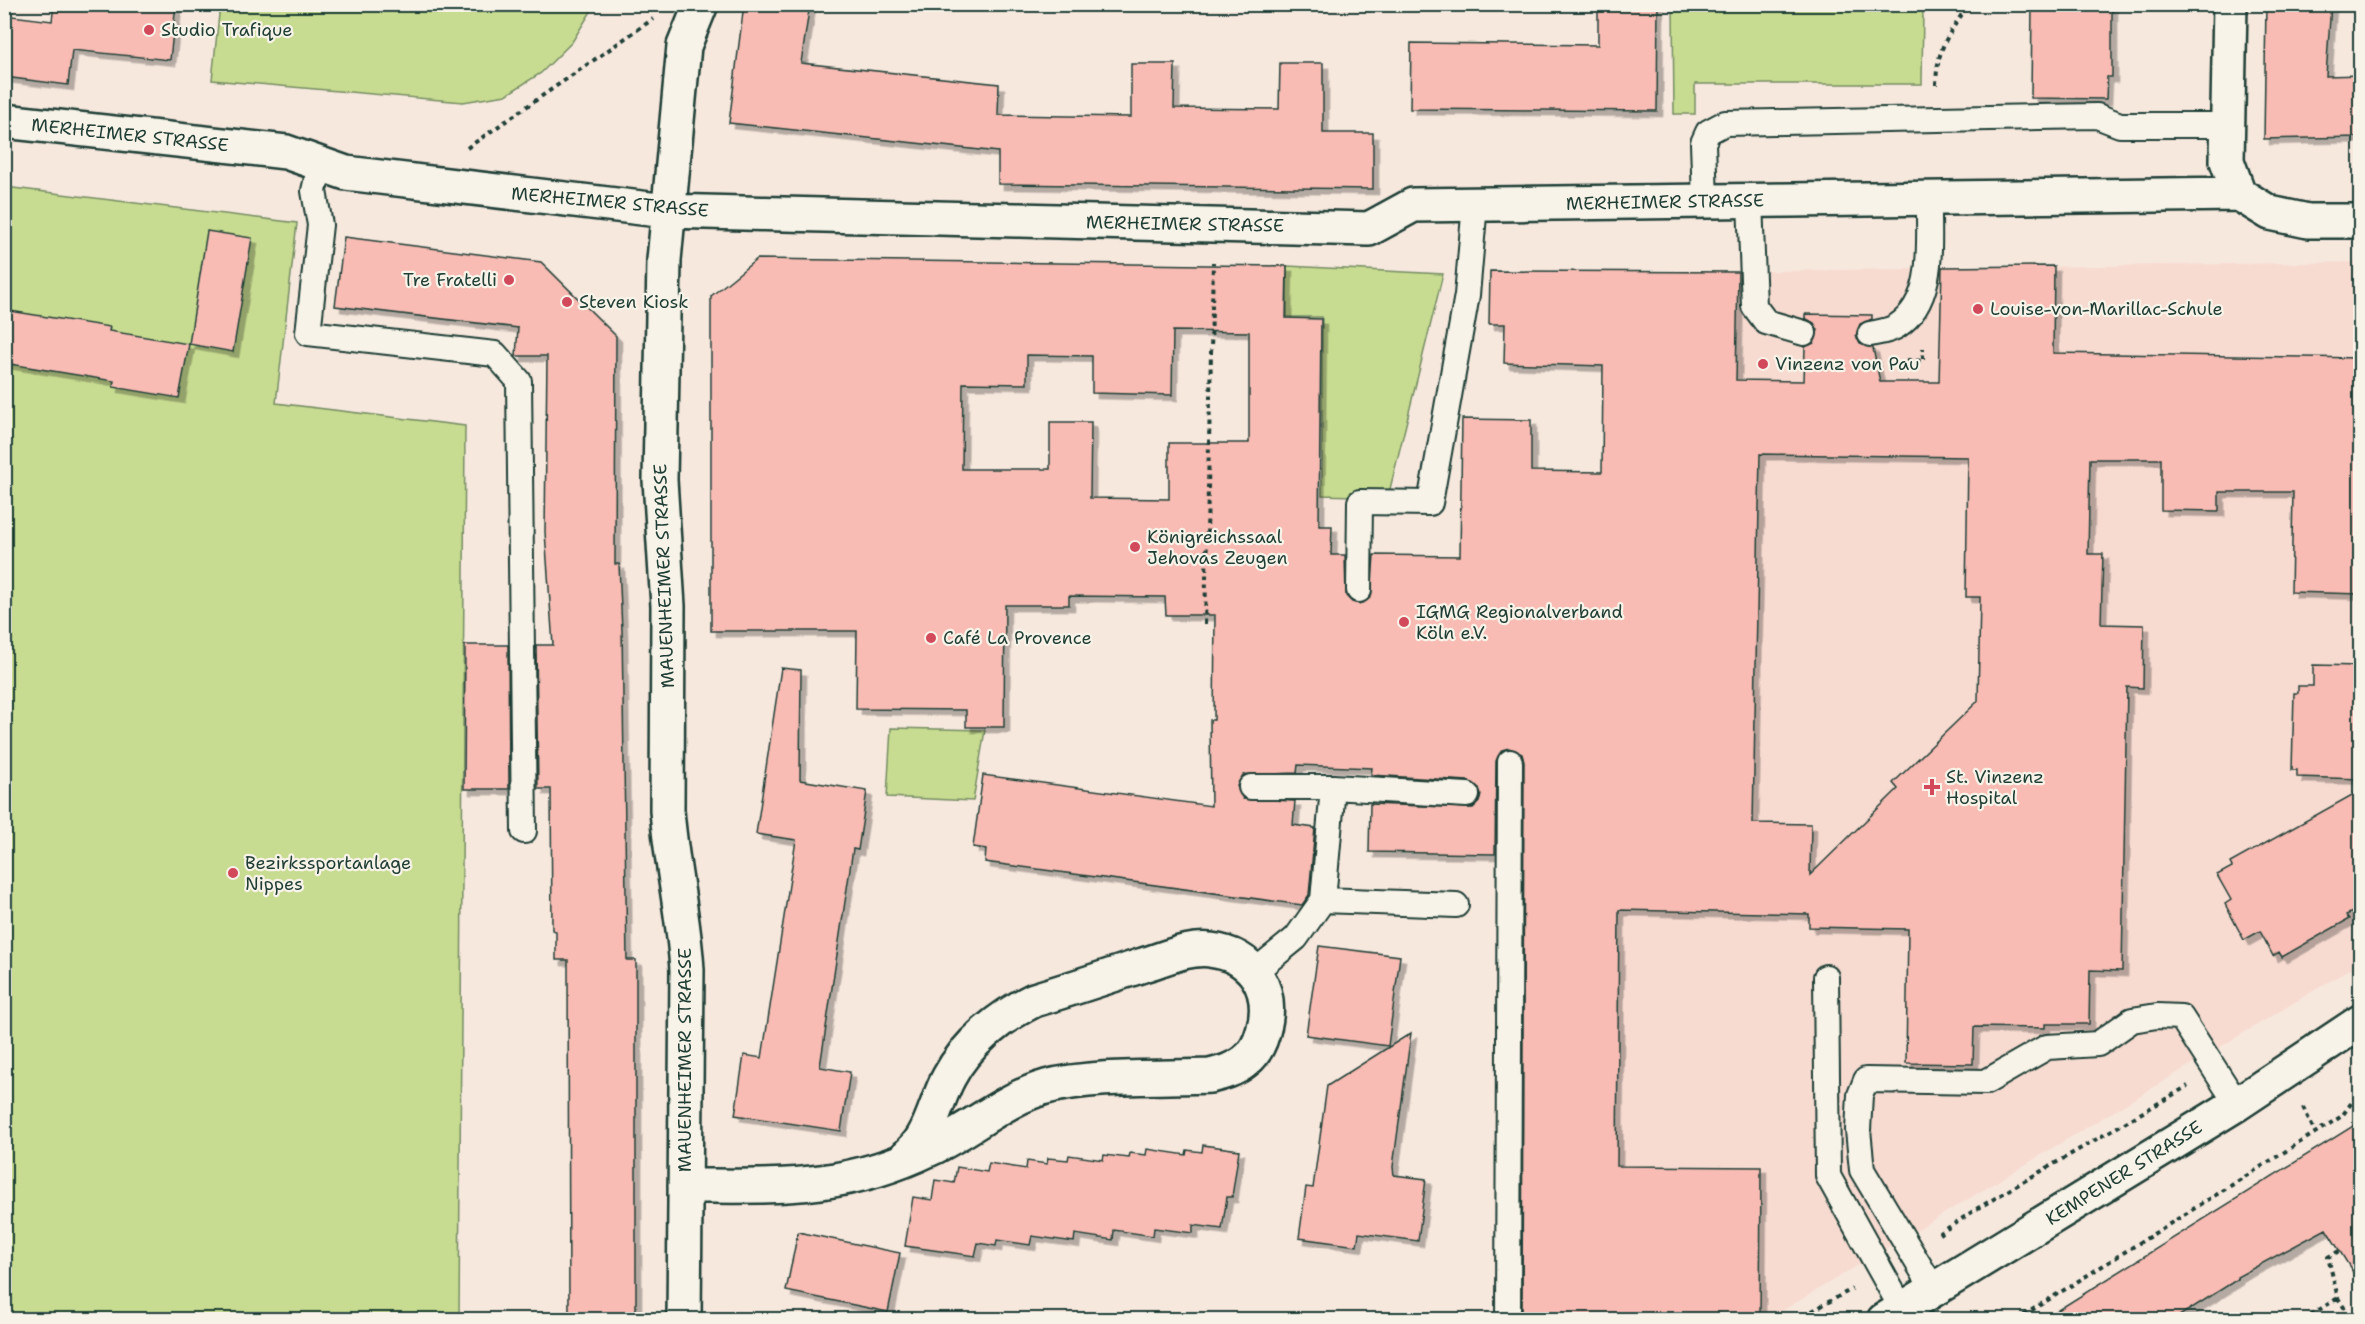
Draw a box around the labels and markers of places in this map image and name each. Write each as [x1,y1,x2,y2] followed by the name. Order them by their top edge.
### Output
[161,18,293,42] place label: Studio Trafique
[142,23,156,37] marker: Studio Trafique
[403,268,497,292] place label: Tre Fratelli
[502,273,516,287] marker: Tre Fratelli
[579,290,689,314] place label: Steven Kiosk
[560,295,574,309] marker: Steven Kiosk
[1990,297,2223,321] place label: Louise-von-Marillac-Schule
[1971,302,1985,316] marker: Louise-von-Marillac-Schule
[1775,352,1919,376] place label: Vinzenz von Pau
[1756,357,1770,371] marker: Vinzenz von Pau
[1147,525,1287,570] place label: Königreichssaal Jehovas Zeugen
[1128,540,1142,554] marker: Königreichssaal Jehovas Zeugen
[1416,600,1623,645] place label: IGMG Regionalverband Köln e.V.
[1397,615,1411,629] marker: IGMG Regionalverband Köln e.V.
[943,626,1092,650] place label: Café La Provence
[924,631,938,645] marker: Café La Provence
[1946,765,2044,810] place label: St. Vinzenz Hospital
[1923,778,1941,796] marker: St. Vinzenz Hospital
[245,851,411,896] place label: Bezirkssportanlage Nippes
[226,866,240,880] marker: Bezirkssportanlage Nippes

